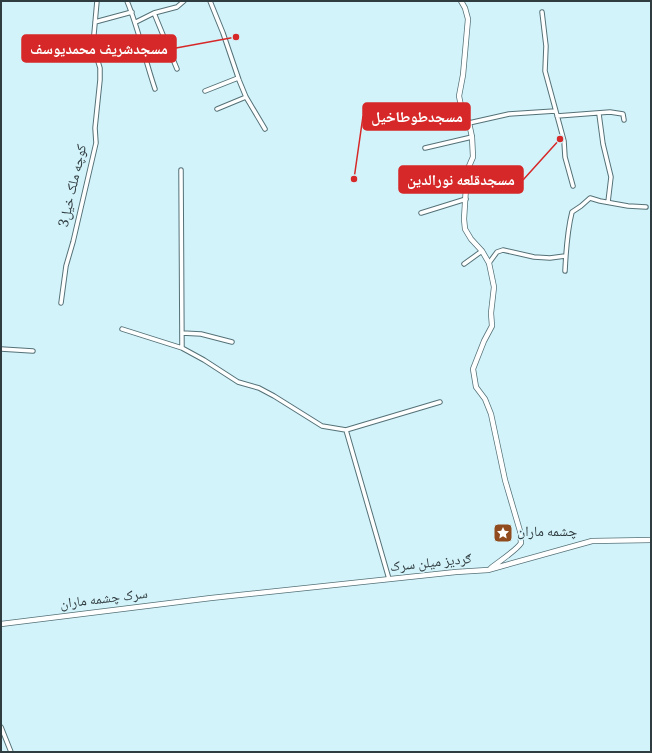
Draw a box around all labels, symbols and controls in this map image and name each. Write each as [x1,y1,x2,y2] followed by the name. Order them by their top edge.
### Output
[22,35,176,62] callout: مسجدشریف محمدیوسف
[30,38,168,64] text: مسجدشریف محمدیوسف
[363,103,470,130] callout: مسجدطوطاخیل
[371,106,463,132] text: مسجدطوطاخیل
[53,142,95,230] street label: کوچه ملک خیل3
[399,166,523,193] callout: مسجدقلعه نورالدین
[407,169,515,195] text: مسجدقلعه نورالدین
[517,521,577,545] place label: چشمه ماران
[492,522,514,544] place icon: چشمه ماران
[389,548,473,580] street label: ګردیز میلن سرک
[59,583,149,617] street label: سرک چشمه ماران

